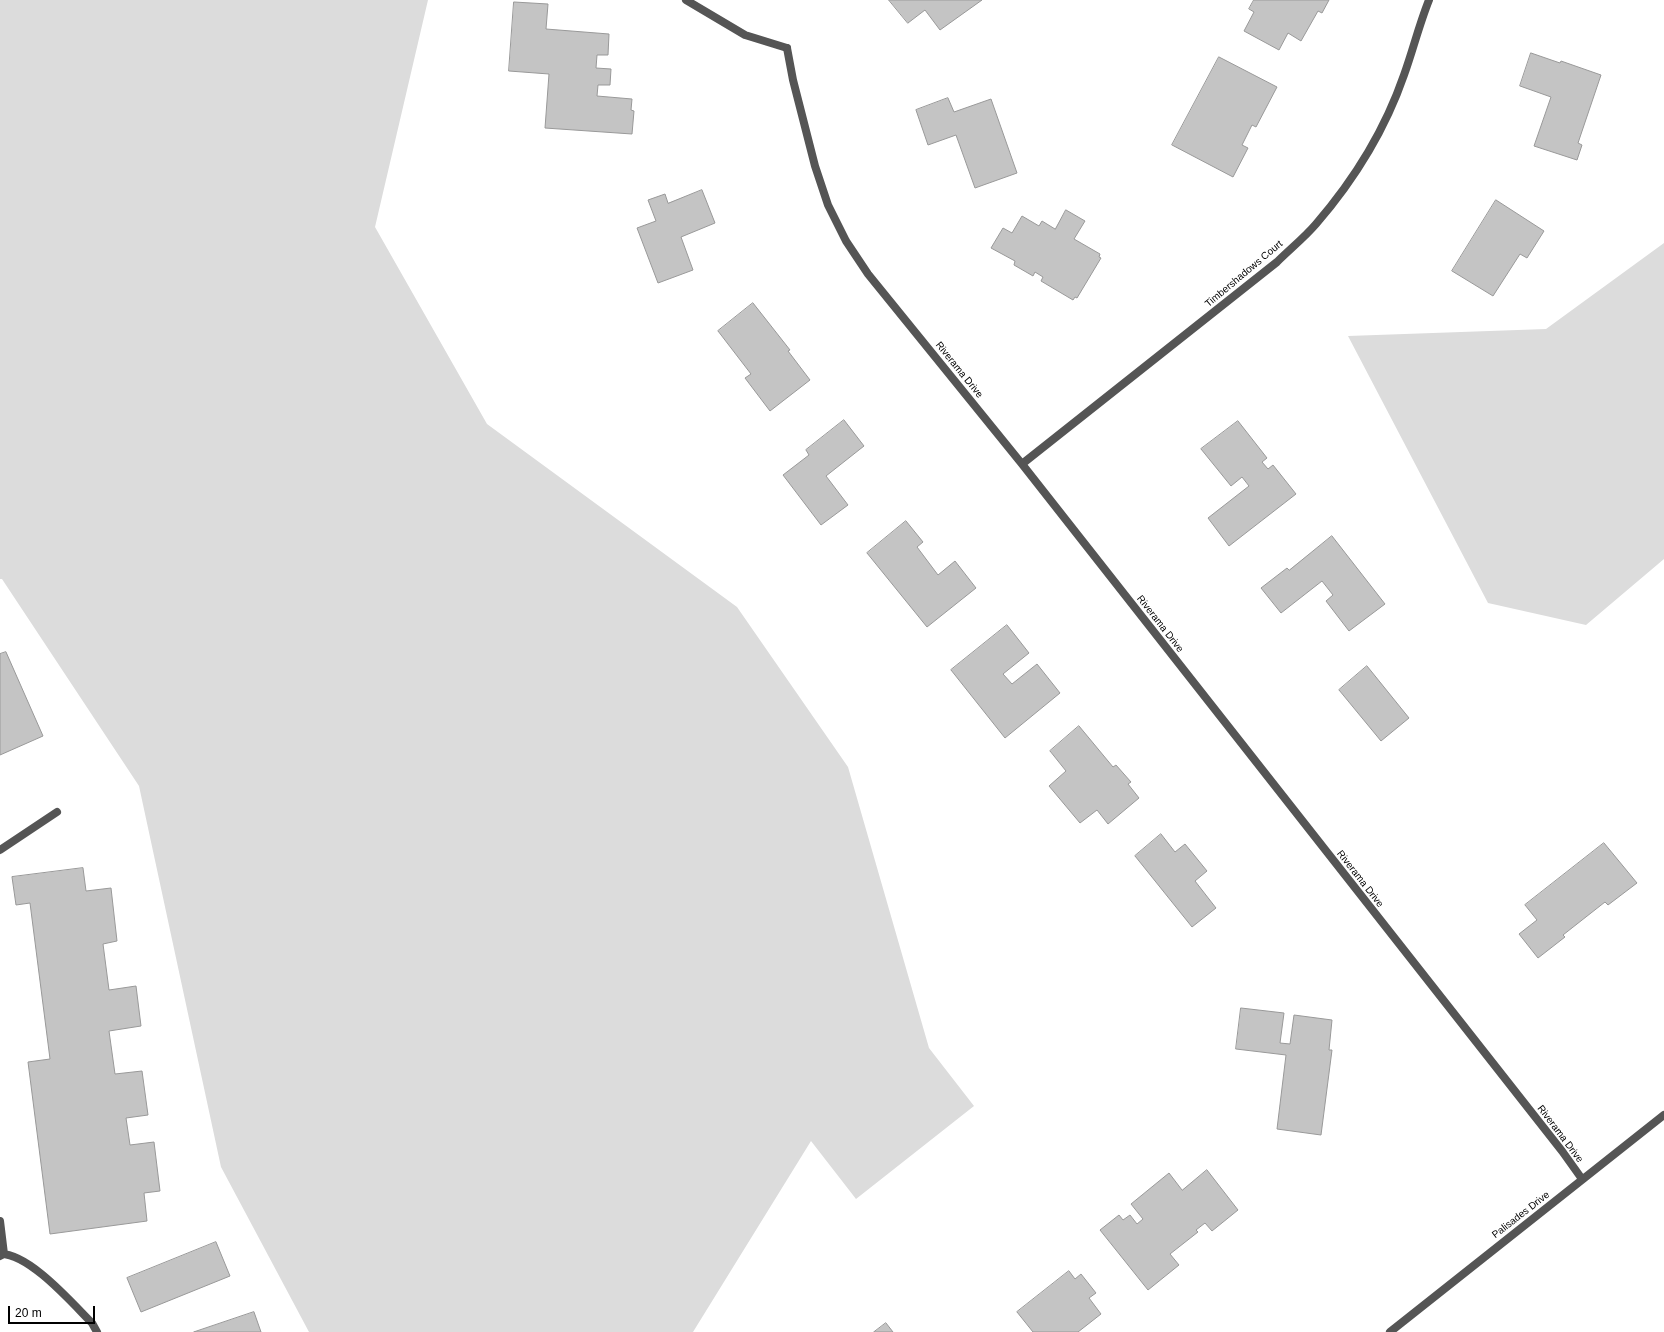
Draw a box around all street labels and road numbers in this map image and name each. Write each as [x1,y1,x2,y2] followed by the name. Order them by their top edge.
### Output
[1203,238,1285,310] street label: Timbershadows Court
[933,339,985,401] street label: Riverama Drive
[1134,593,1186,655] street label: Riverama Drive
[1334,848,1386,910] street label: Riverama Drive
[1534,1103,1586,1165] street label: Riverama Drive
[1490,1189,1552,1241] street label: Palisades Drive

